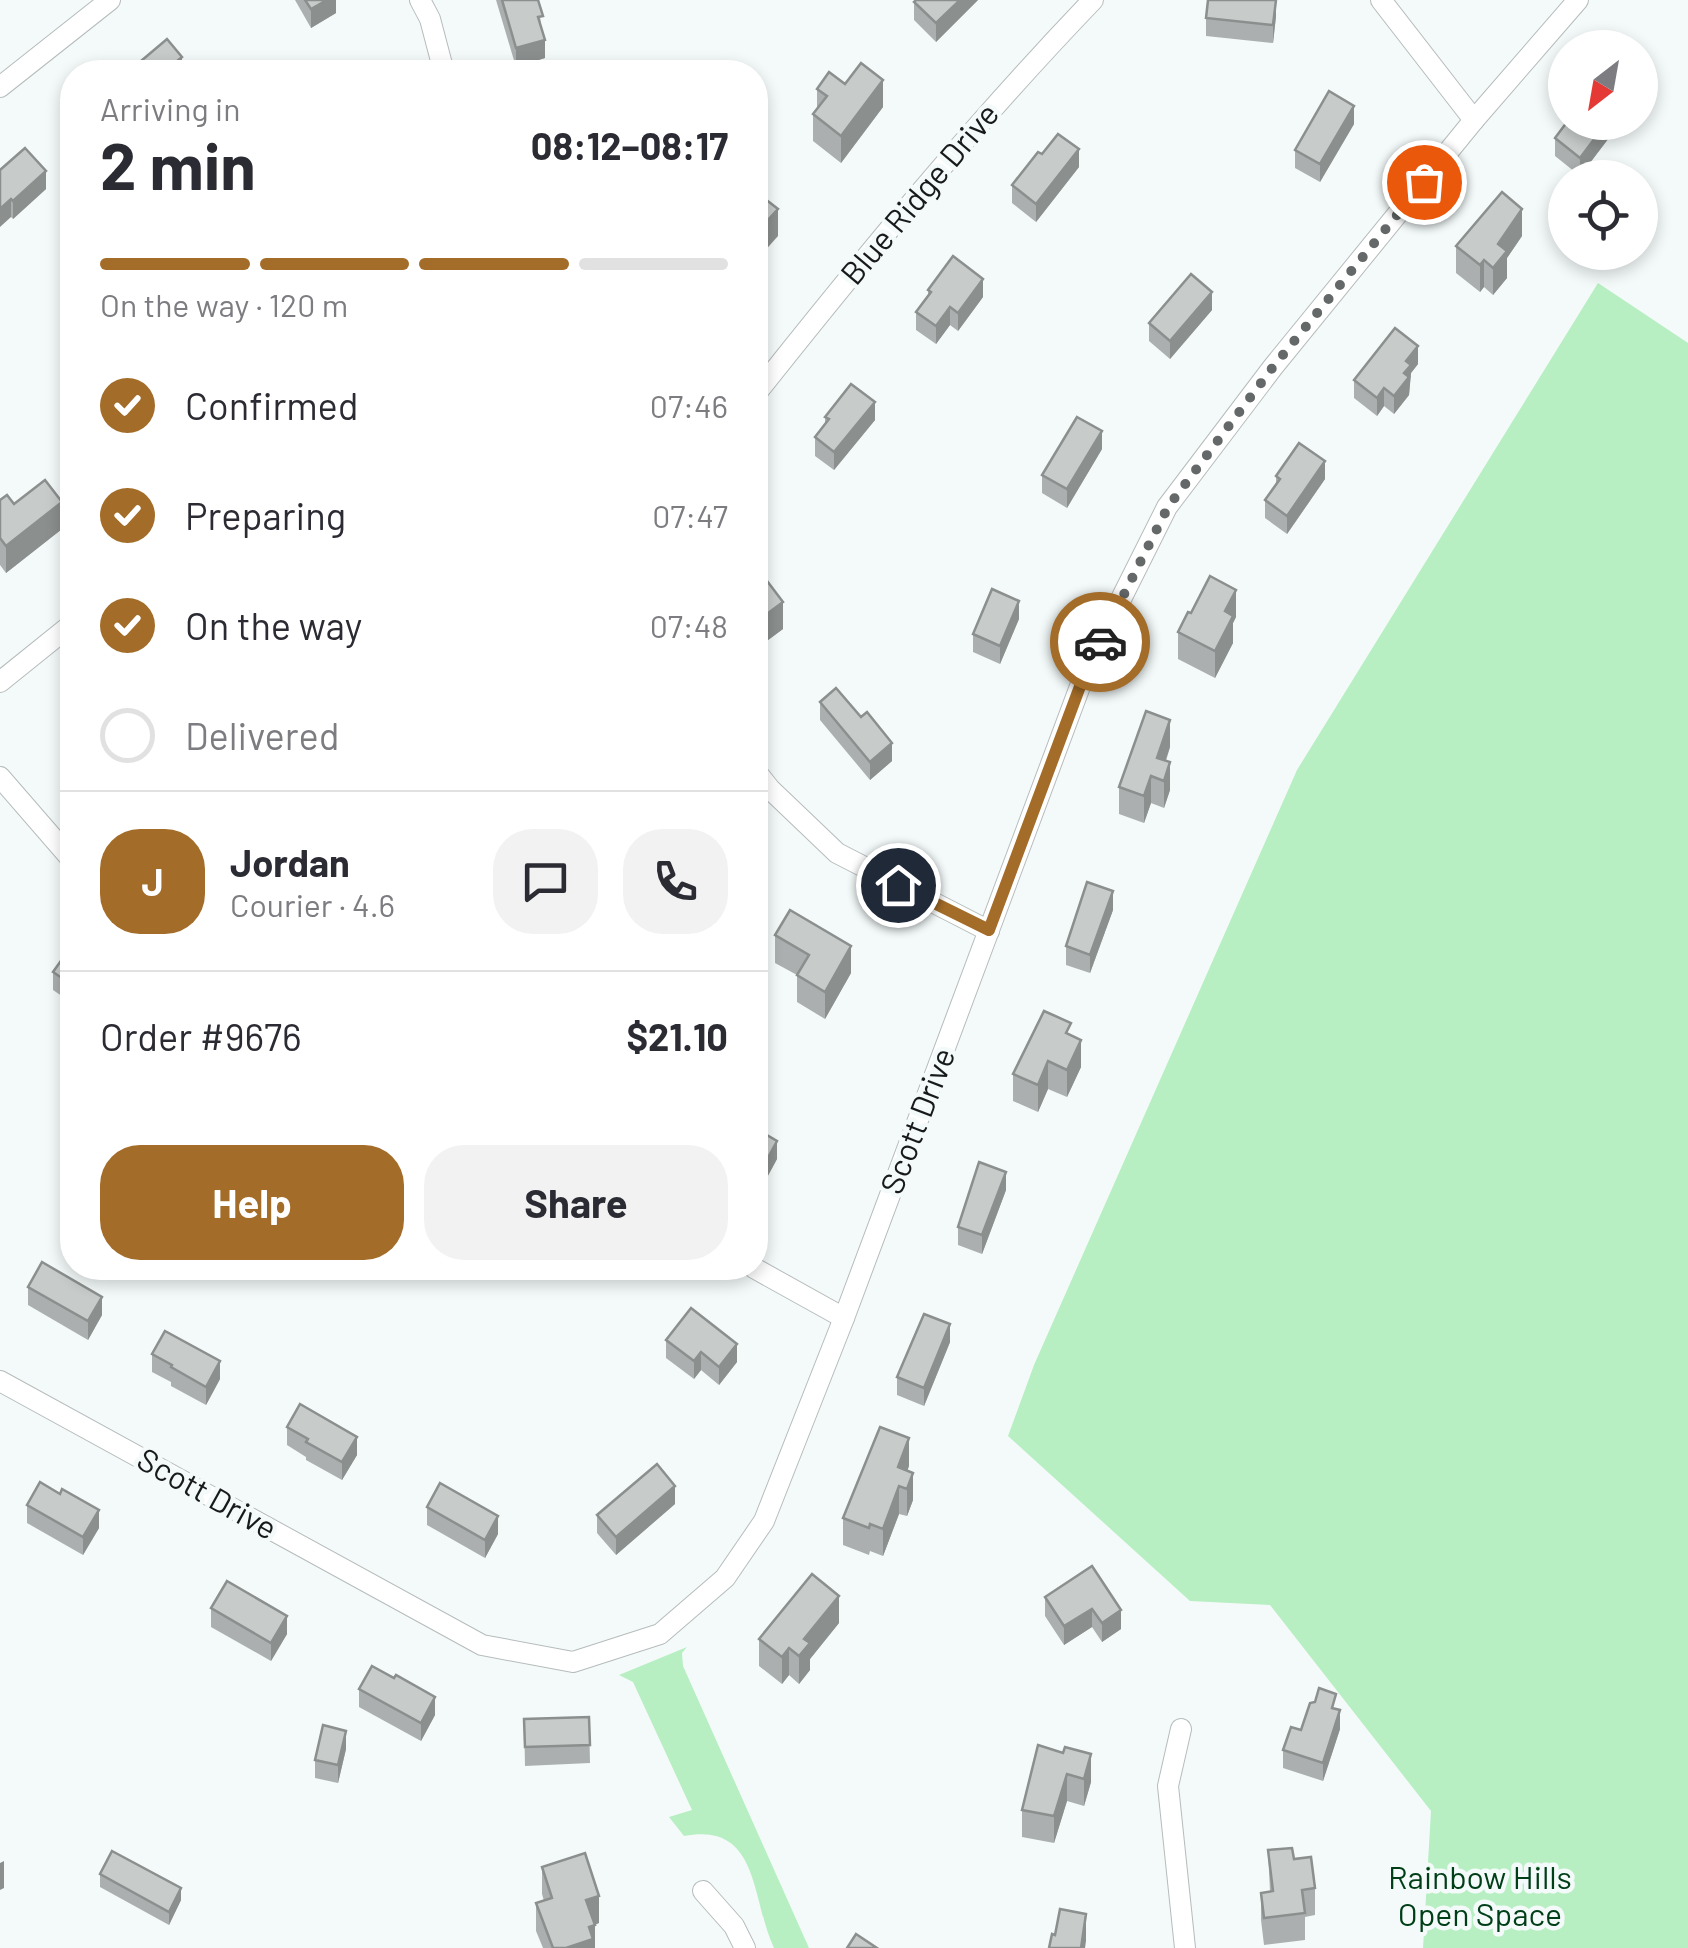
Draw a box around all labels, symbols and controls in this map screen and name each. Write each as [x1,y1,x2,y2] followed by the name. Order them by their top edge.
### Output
[1548,30,1658,140] north arrow
[1548,30,1658,270] map controls
[100,89,240,127] text: Arriving in
[832,94,1005,291] street label: Blue Ridge Drive
[531,122,728,168] text: 08:12–08:17
[100,125,256,203] text: 2 min
[1382,140,1467,225] pin
[1397,155,1452,210] icon: bag
[1548,160,1658,270] button: locate
[100,285,348,323] text: On the way · 120 m
[100,378,155,433] icon: check
[185,382,358,428] text: Confirmed
[650,386,728,424] text: 07:46
[100,488,155,543] icon: check
[185,492,346,538] text: Preparing
[652,496,728,534] text: 07:47
[1050,592,1150,692] courier
[100,598,155,653] icon: check
[185,602,362,648] text: On the way
[650,606,728,644] text: 07:48
[1073,615,1128,670] icon: car
[185,712,339,758] text: Delivered
[493,829,598,934] button: chat
[623,829,728,934] button: phone
[230,839,350,885] text: Jordan
[856,843,941,928] pin
[141,858,164,904] text: J
[871,858,926,913] icon: home
[230,885,395,923] text: Courier · 4.6
[100,1013,302,1059] text: Order #9676
[626,1013,728,1059] text: $21.10
[871,1042,961,1199] street label: Scott Drive
[100,1145,404,1260] button: Help
[424,1145,728,1260] button: Share
[132,1438,284,1546] street label: Scott Drive
[1388,1857,1572,1932] park label: Rainbow Hills Open Space

